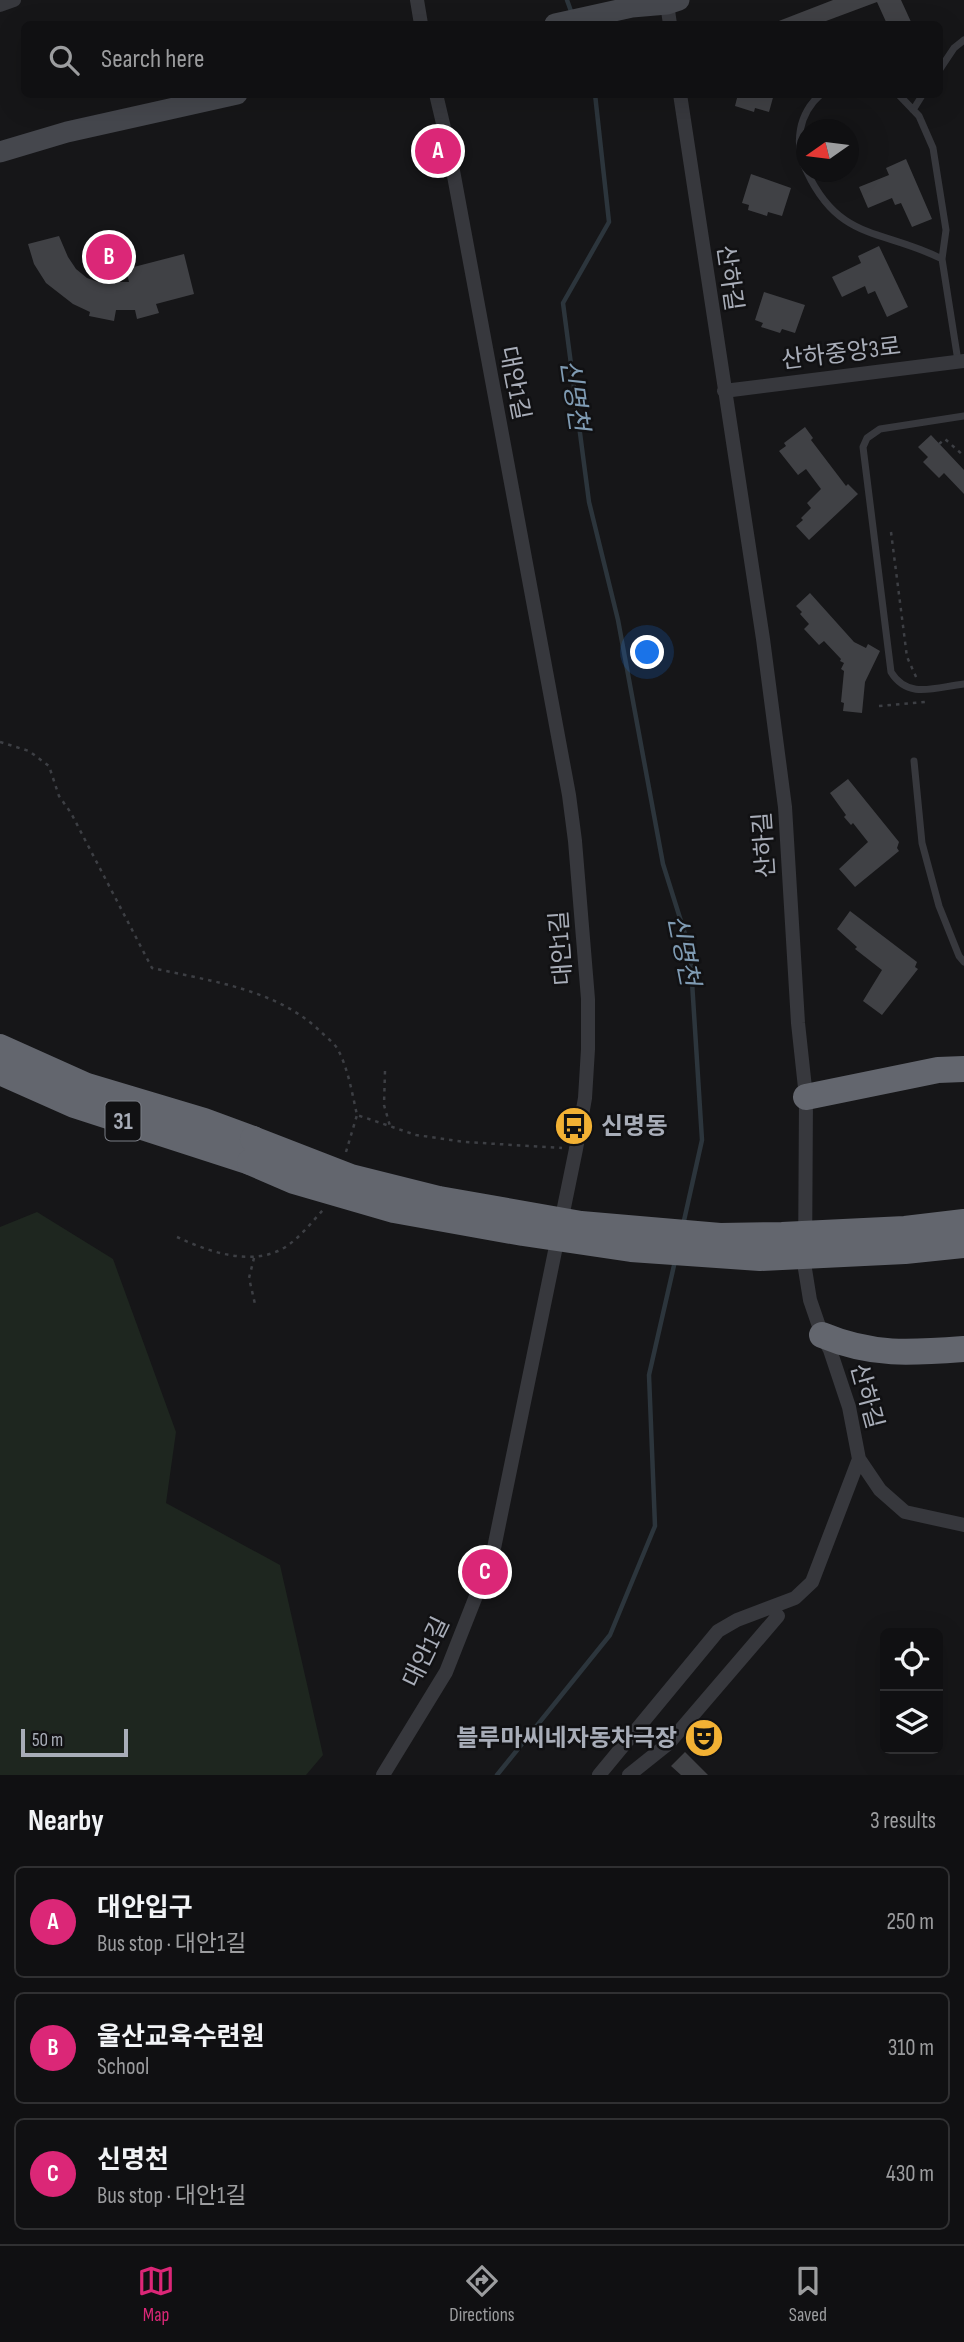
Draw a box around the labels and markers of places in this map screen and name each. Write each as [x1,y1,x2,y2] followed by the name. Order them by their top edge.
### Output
[415,125,461,177] pin: A
[86,231,132,283] pin: B
[553,1105,595,1147] bus stop icon: 신명동
[601,1112,667,1141] place label: 신명동
[462,1546,508,1598] pin: C
[683,1717,725,1759] theatre icon: 블루마씨네자동차극장
[456,1724,677,1753] place label: 블루마씨네자동차극장

